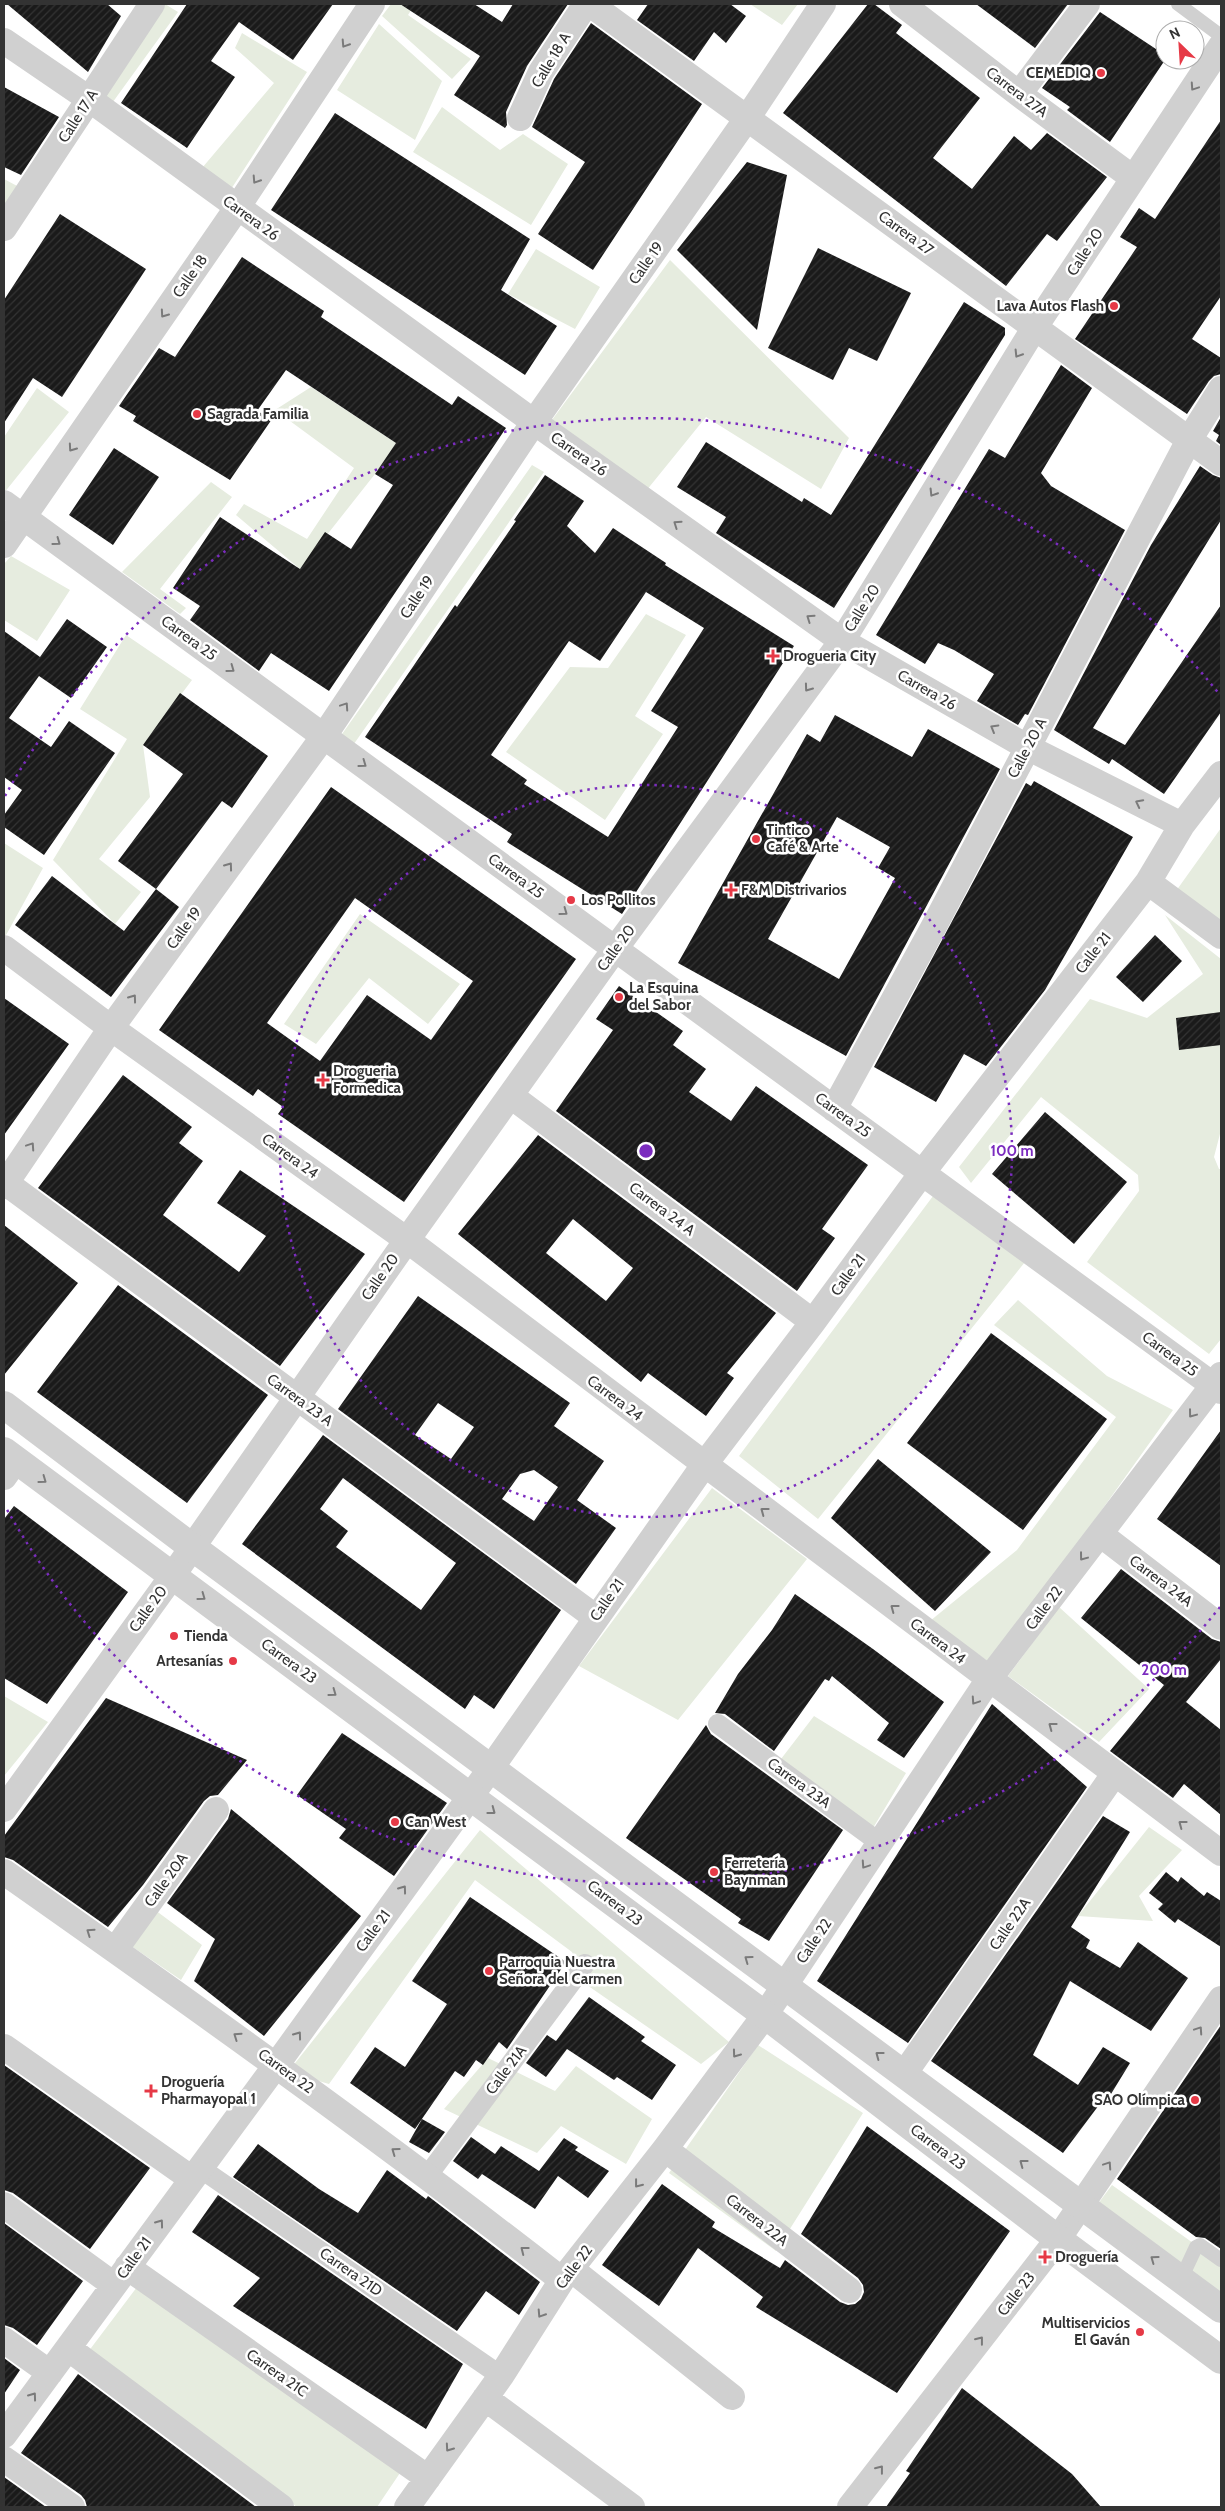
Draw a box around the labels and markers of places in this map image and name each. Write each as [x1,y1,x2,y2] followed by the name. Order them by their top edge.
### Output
[1026,64,1091,82] place label: CEMEDIQ
[1095,67,1107,79] marker: CEMEDIQ
[996,297,1104,315] place label: Lava Autos Flash
[1108,300,1120,312] marker: Lava Autos Flash
[207,405,309,423] place label: Sagrada Familia
[191,408,203,420] marker: Sagrada Familia
[783,647,877,665] place label: Drogueria City
[767,650,779,662] marker: Drogueria City
[766,821,839,856] place label: Tintico Café & Arte
[750,833,762,845] marker: Tintico Café & Arte
[741,881,847,899] place label: F&M Distrivarios
[725,884,737,896] marker: F&M Distrivarios
[581,891,656,909] place label: Los Pollitos
[565,894,577,906] marker: Los Pollitos
[629,979,699,1014] place label: La Esquina del Sabor
[613,991,625,1003] marker: La Esquina del Sabor
[333,1062,402,1097] place label: Drogueria Formedica
[317,1074,329,1086] marker: Drogueria Formedica
[637,1142,655,1160] centre of rings
[184,1627,228,1645] place label: Tienda
[168,1630,180,1642] marker: Tienda
[156,1652,223,1670] place label: Artesanías
[227,1655,239,1667] marker: Artesanías
[405,1813,466,1831] place label: Can West
[389,1816,401,1828] marker: Can West
[724,1854,786,1889] place label: Ferretería Baynman
[708,1866,720,1878] marker: Ferretería Baynman
[499,1953,622,1988] place label: Parroquia Nuestra Señora del Carmen
[483,1965,495,1977] marker: Parroquia Nuestra Señora del Carmen
[161,2073,256,2108] place label: Droguería Pharmayopal 1
[145,2085,157,2097] marker: Droguería Pharmayopal 1
[1094,2091,1186,2109] place label: SAO Olímpica
[1189,2094,1201,2106] marker: SAO Olímpica
[1055,2248,1119,2266] place label: Droguería
[1039,2251,1051,2263] marker: Droguería
[1041,2314,1130,2349] place label: Multiservicios El Gaván
[1134,2326,1146,2338] marker: Multiservicios El Gaván

